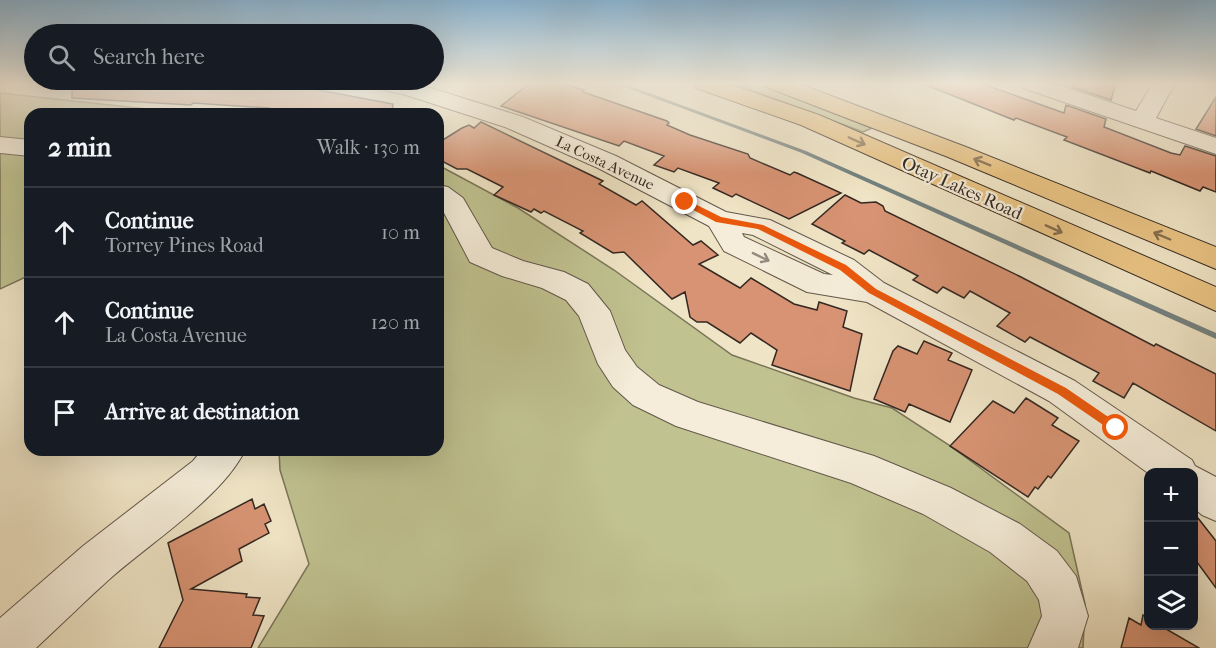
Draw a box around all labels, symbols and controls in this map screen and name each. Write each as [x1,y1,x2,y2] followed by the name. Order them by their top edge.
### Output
[24,24,444,90] search box
[45,41,78,74] icon: search
[93,44,205,70] text: Search here
[48,132,111,163] text: 2 min
[553,132,658,194] street label: La Costa Avenue
[317,136,420,159] text: Walk · 130 m
[848,136,866,147] one-way arrow
[898,152,1026,225] street label: Otay Lakes Road
[973,156,991,167] one-way arrow
[671,188,697,214] route end
[105,208,194,234] text: Continue
[48,216,81,249] icon: ahead
[381,221,420,244] text: 10 m
[1045,224,1063,235] one-way arrow
[1153,230,1171,241] one-way arrow
[105,234,264,257] text: Torrey Pines Road
[752,251,769,263] one-way arrow
[105,298,194,324] text: Continue
[48,306,81,339] icon: ahead
[371,311,420,334] text: 120 m
[105,324,247,347] text: La Costa Avenue
[48,396,81,429] icon: arrive
[105,399,299,425] text: Arrive at destination
[1102,414,1128,440] route start
[1144,468,1198,630] map controls
[1144,468,1198,522] button: +
[1144,522,1198,576] button: −
[1144,576,1198,630] button: layers

